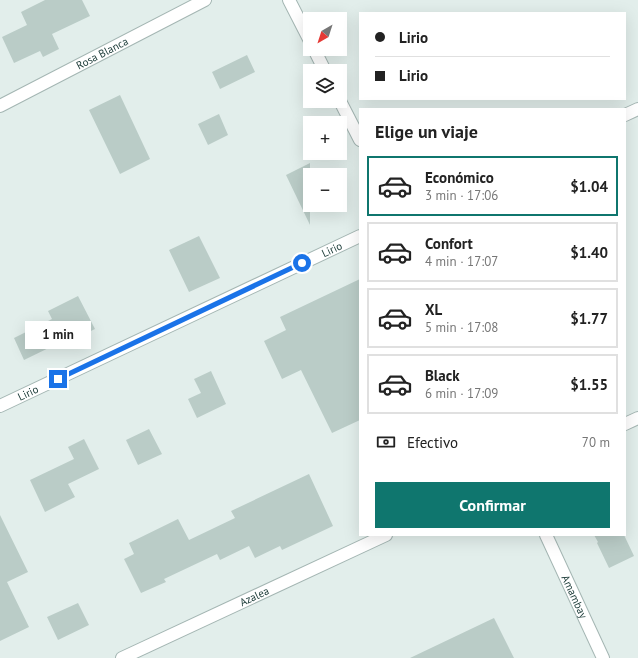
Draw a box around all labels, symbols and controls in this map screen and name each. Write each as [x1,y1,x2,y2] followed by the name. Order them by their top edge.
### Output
[303,12,347,56] north arrow
[303,12,347,212] map controls
[399,28,428,47] text: Lirio
[74,34,130,72] street label: Rosa Blanca
[303,64,347,108] button: layers
[399,66,428,85] text: Lirio
[303,116,347,160] button: +
[375,120,478,143] text: Elige un viaje
[303,168,347,212] button: −
[377,168,413,204] icon: car
[425,168,494,187] text: Económico
[570,177,608,196] text: $1.04
[425,187,498,204] text: 3 min · 17:06
[377,234,413,270] icon: car
[425,234,473,253] text: Confort
[319,238,345,260] street label: Lirio
[570,243,608,262] text: $1.40
[425,253,498,270] text: 4 min · 17:07
[293,254,311,272] route start
[377,300,413,336] icon: car
[425,300,442,319] text: XL
[570,309,608,328] text: $1.77
[425,319,498,336] text: 5 min · 17:08
[25,321,91,349] callout: 1 min
[42,326,74,343] text: 1 min
[377,366,413,402] icon: car
[425,366,460,385] text: Black
[49,370,67,388] route end
[570,375,608,394] text: $1.55
[15,382,41,404] street label: Lirio
[425,385,498,402] text: 6 min · 17:09
[375,431,397,453] icon: cash
[407,433,458,452] text: Efectivo
[582,434,610,451] text: 70 m
[375,482,610,528] button: Confirmar
[558,573,591,621] street label: Amambay
[237,583,271,609] street label: Azalea

